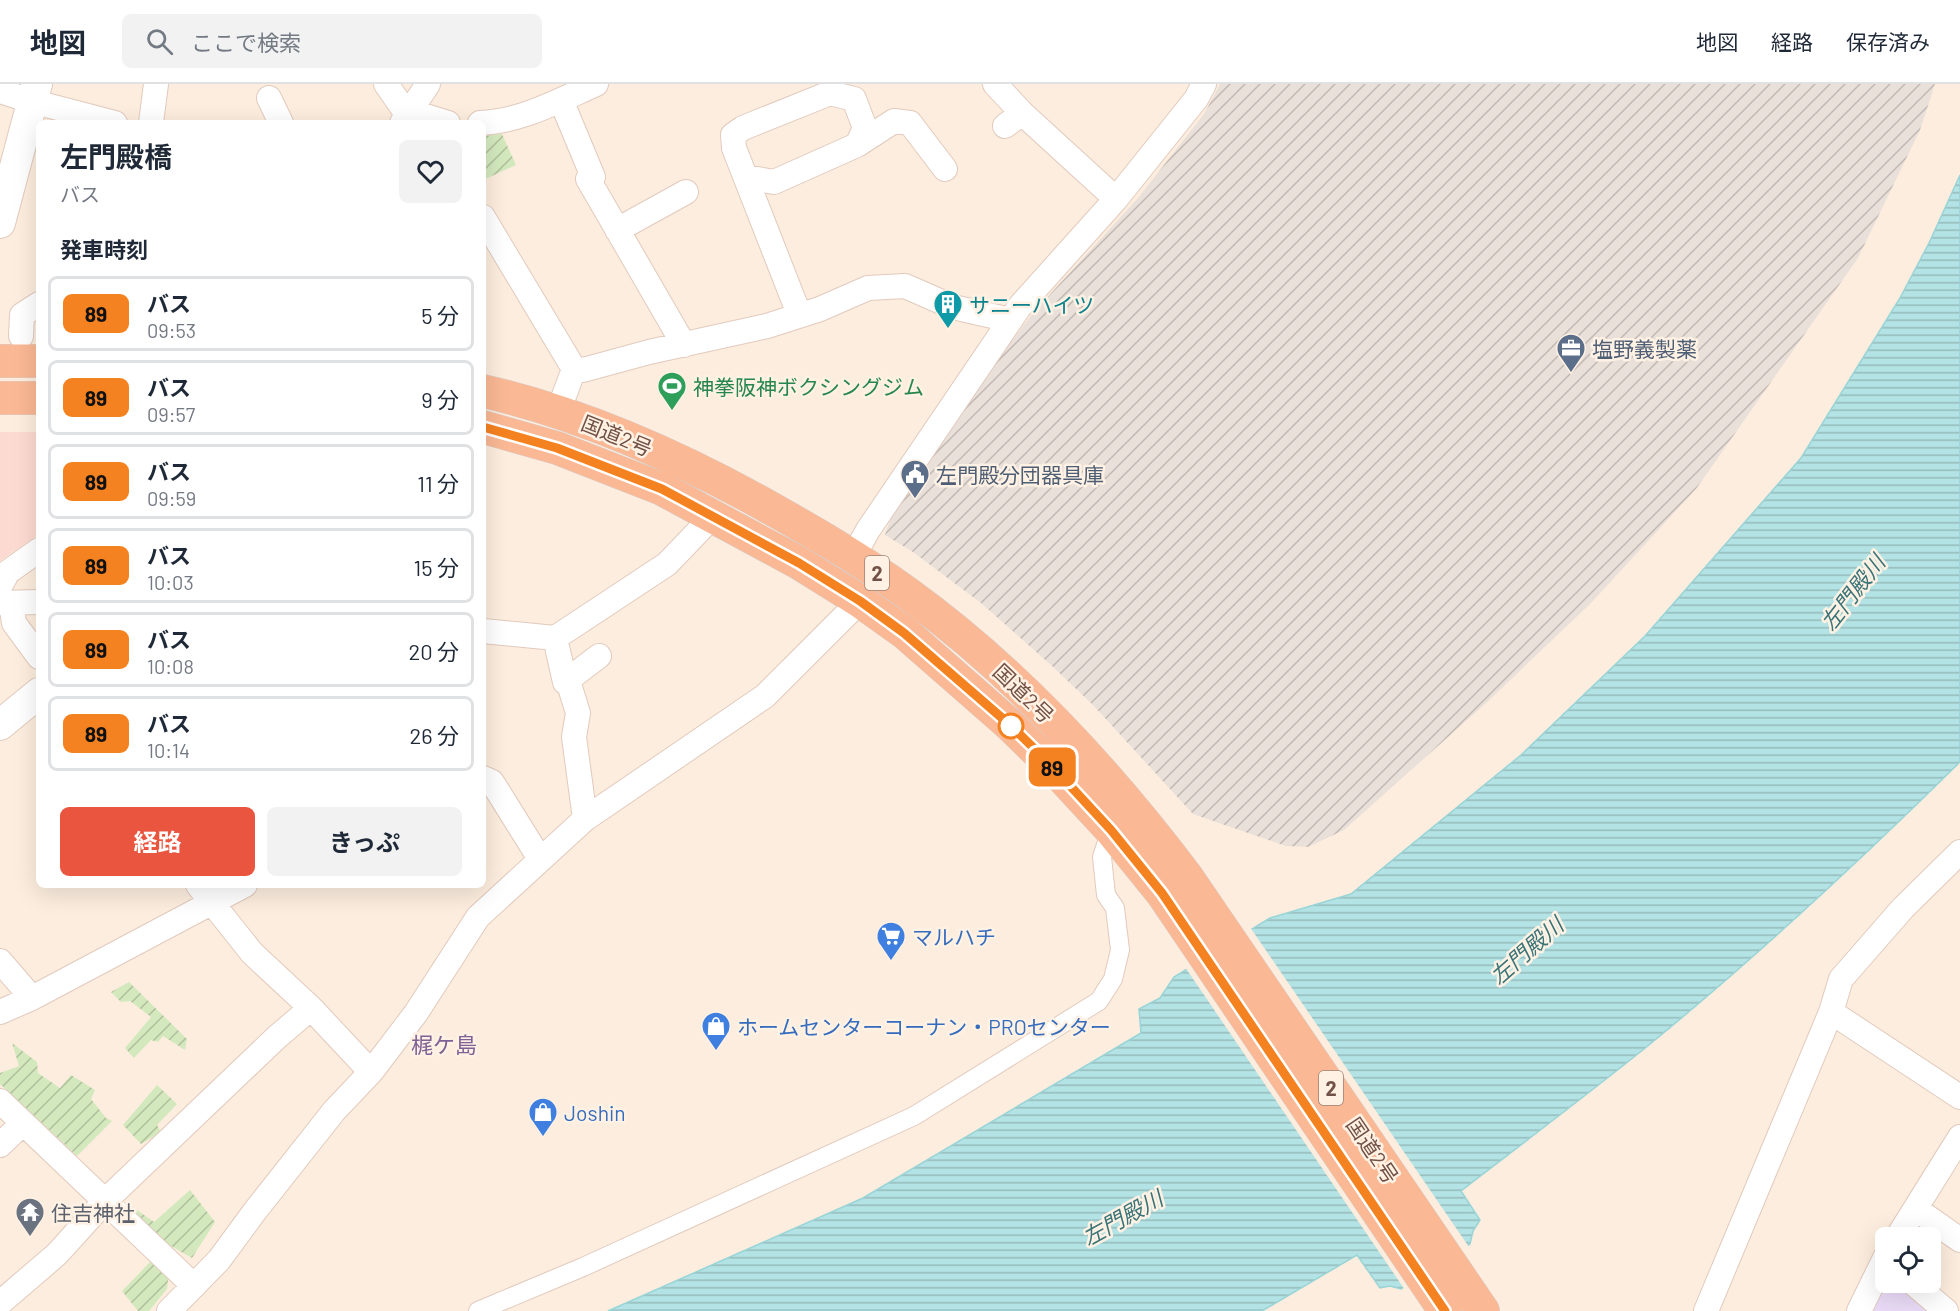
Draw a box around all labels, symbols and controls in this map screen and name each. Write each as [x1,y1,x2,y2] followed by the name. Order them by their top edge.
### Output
[122,14,542,68] search box
[30,25,86,59] text: 地図
[143,25,176,58] icon: search
[191,29,301,55] text: ここで検索
[1696,29,1738,54] text: 地図
[1771,29,1813,54] text: 経路
[1846,29,1930,54] text: 保存済み
[60,139,172,173] text: 左門殿橋
[399,140,462,203] button: heart
[60,182,100,206] text: バス
[60,236,148,262] text: 発車時刻
[932,288,964,330] building icon: サニーハイツ
[147,290,191,316] text: バス
[969,292,1094,317] place label: サニーハイツ
[85,301,107,326] text: 89
[421,302,459,328] text: 5 分
[147,318,196,342] text: 09:53
[1555,332,1587,374] office icon: 塩野義製薬
[1592,336,1697,361] place label: 塩野義製薬
[656,370,688,412] sports icon: 神拳阪神ボクシングジム
[147,374,191,400] text: バス
[693,374,924,399] place label: 神拳阪神ボクシングジム
[85,385,107,410] text: 89
[421,386,459,412] text: 9 分
[147,402,195,426] text: 09:57
[578,410,656,460] street label: 国道2号
[147,458,191,484] text: バス
[899,458,931,500] public building icon: 左門殿分団器具庫
[936,462,1104,487] place label: 左門殿分団器具庫
[85,469,107,494] text: 89
[417,470,459,496] text: 11 分
[147,486,196,510] text: 09:59
[147,542,191,568] text: バス
[1815,548,1891,635] water label: 左門殿川
[85,553,107,578] text: 89
[414,554,459,580] text: 15 分
[865,556,889,590] road number: 2
[147,570,194,594] text: 10:03
[147,626,191,652] text: バス
[85,637,107,662] text: 89
[408,638,459,664] text: 20 分
[147,654,194,678] text: 10:08
[989,658,1059,728] street label: 国道2号
[147,710,191,736] text: バス
[998,713,1024,739] unlabelled marker
[85,721,107,746] text: 89
[409,722,459,748] text: 26 分
[147,738,190,762] text: 10:14
[1025,748,1079,786] line badge: 89
[1041,755,1063,780] text: 89
[60,807,255,876] button: 経路
[267,807,462,876] button: きっぷ
[1484,910,1569,989] water label: 左門殿川
[875,920,907,962] supermarket icon: マルハチ
[912,924,996,949] place label: マルハチ
[700,1010,732,1052] shop icon: ホームセンターコーナン・PROセンター
[737,1014,1111,1039] place label: ホームセンターコーナン・PROセンター
[411,1031,477,1057] district label: 梶ケ島
[1319,1071,1343,1105] road number: 2
[527,1096,559,1138] shop icon: Joshin
[564,1100,626,1125] place label: Joshin
[1342,1112,1404,1188] street label: 国道2号
[1077,1183,1169,1250] water label: 左門殿川
[14,1196,46,1238] temple icon: 住吉神社
[51,1200,135,1225] place label: 住吉神社
[1875,1227,1941,1293] map controls
[1875,1227,1941,1293] button: locate

